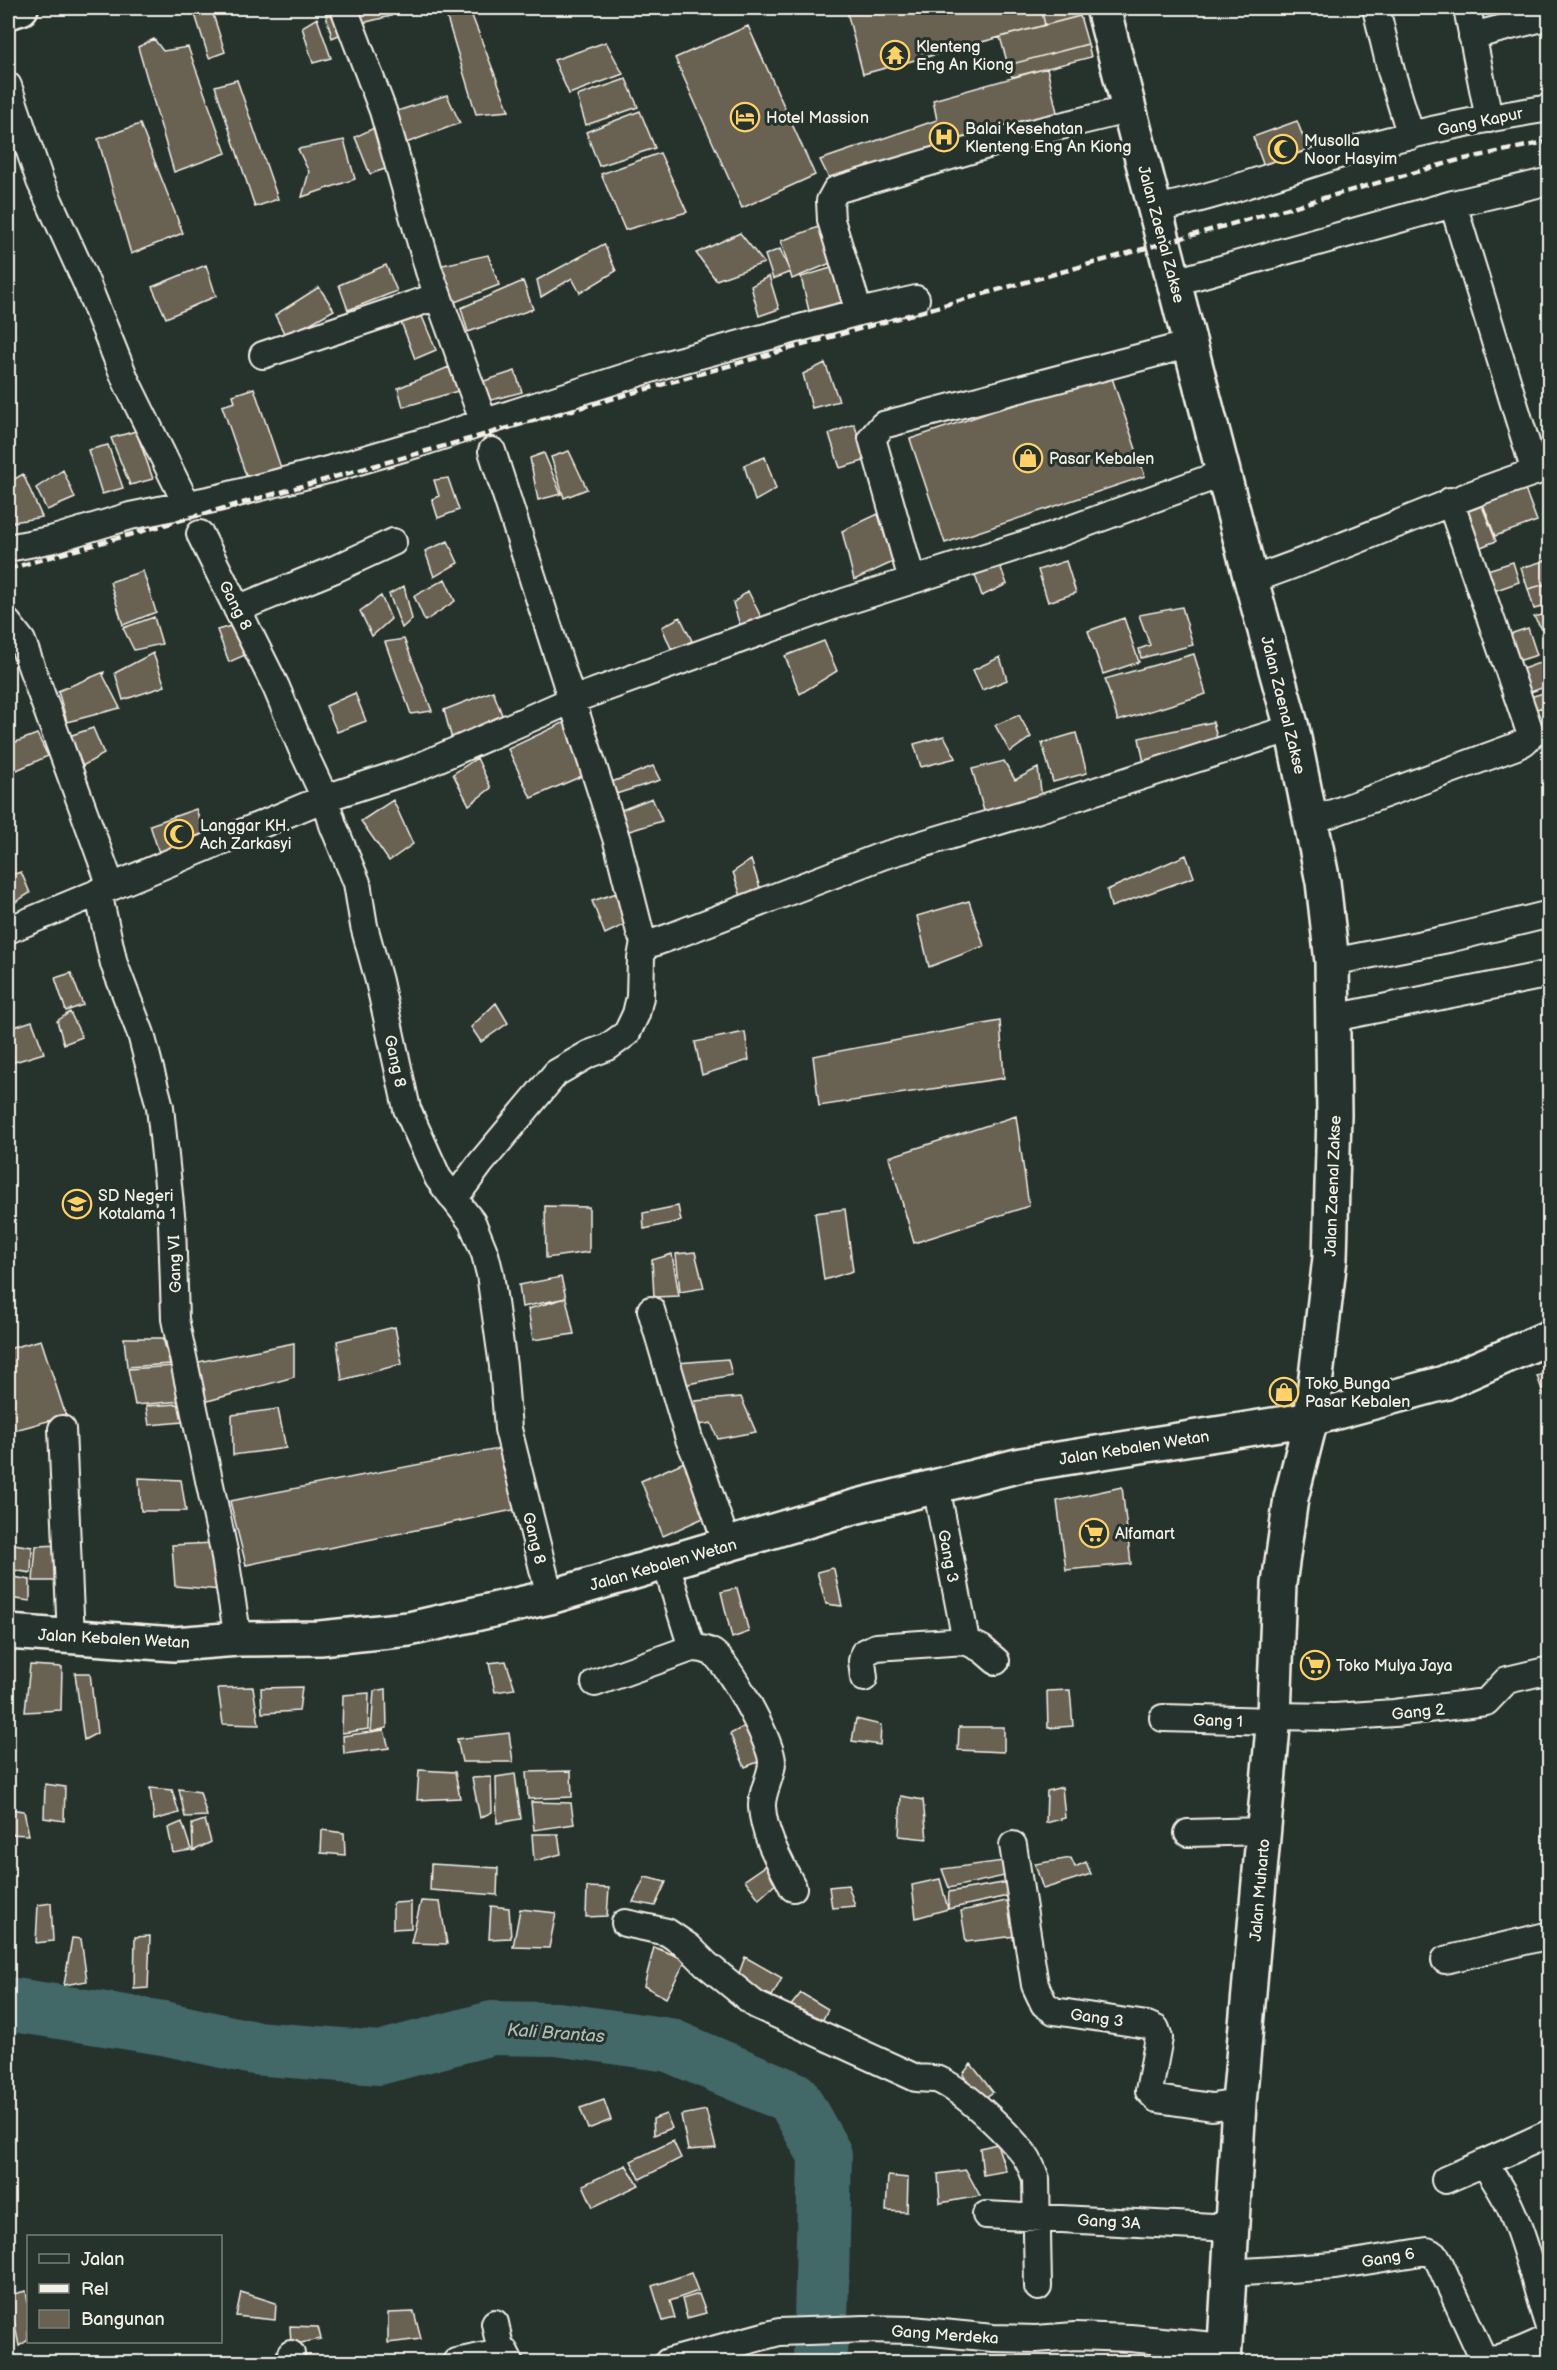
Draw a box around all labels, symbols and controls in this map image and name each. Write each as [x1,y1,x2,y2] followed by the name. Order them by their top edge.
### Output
[916,38,1014,75] place label: Klenteng Eng An Kiong
[879,39,911,71] temple icon: Klenteng Eng An Kiong
[729,101,761,133] hotel icon: Hotel Massion
[1436,104,1525,141] street label: Gang Kapur
[766,109,869,128] place label: Hotel Massion
[965,120,1131,157] place label: Balai Kesehatan Klenteng Eng An Kiong
[928,121,960,153] hospital icon: Balai Kesehatan Klenteng Eng An Kiong
[1304,132,1397,169] place label: Musolla Noor Hasyim
[1267,133,1299,165] mosque icon: Musolla Noor Hasyim
[1133,164,1188,306] street label: Jalan Zaenal Zakse
[1012,442,1044,474] shop icon: Pasar Kebalen
[1049,450,1154,469] place label: Pasar Kebalen
[214,578,255,634] street label: Gang 8
[1256,634,1309,777] street label: Jalan Zaenal Zakse
[200,817,291,854] place label: Langgar KH. Ach Zarkasyi
[163,818,195,850] mosque icon: Langgar KH. Ach Zarkasyi
[380,1033,409,1089] street label: Gang 8
[1322,1115,1345,1257] street label: Jalan Zaenal Zakse
[98,1187,176,1224] place label: SD Negeri Kotalama 1
[61,1188,93,1220] school or university icon: SD Negeri Kotalama 1
[165,1235,186,1293] street label: Gang VI
[1305,1375,1410,1412] place label: Toko Bunga Pasar Kebalen
[1268,1376,1300,1408] shop icon: Toko Bunga Pasar Kebalen
[1058,1427,1211,1470] street label: Jalan Kebalen Wetan
[518,1510,549,1566] street label: Gang 8
[1078,1517,1110,1549] supermarket icon: Alfamart
[1115,1525,1175,1544] place label: Alfamart
[933,1528,962,1584] street label: Gang 3
[588,1535,739,1596] street label: Jalan Kebalen Wetan
[38,1626,190,1653] street label: Jalan Kebalen Wetan
[1299,1649,1331,1681] supermarket icon: Toko Mulya Jaya
[1336,1657,1453,1676] place label: Toko Mulya Jaya
[1391,1700,1446,1725] street label: Gang 2
[1193,1711,1243,1732] street label: Gang 1
[1247,1838,1274,1942] street label: Jalan Muharto
[1069,2005,1125,2032] street label: Gang 3
[507,2020,605,2047] water label: Kali Brantas
[1077,2211,1141,2234] street label: Gang 3A
[27,2235,222,2343] legend
[1360,2244,1416,2272] street label: Gang 6
[81,2249,124,2270] text: Jalan
[81,2279,109,2300] text: Rel
[81,2309,165,2330] text: Bangunan
[891,2322,999,2349] street label: Gang Merdeka

